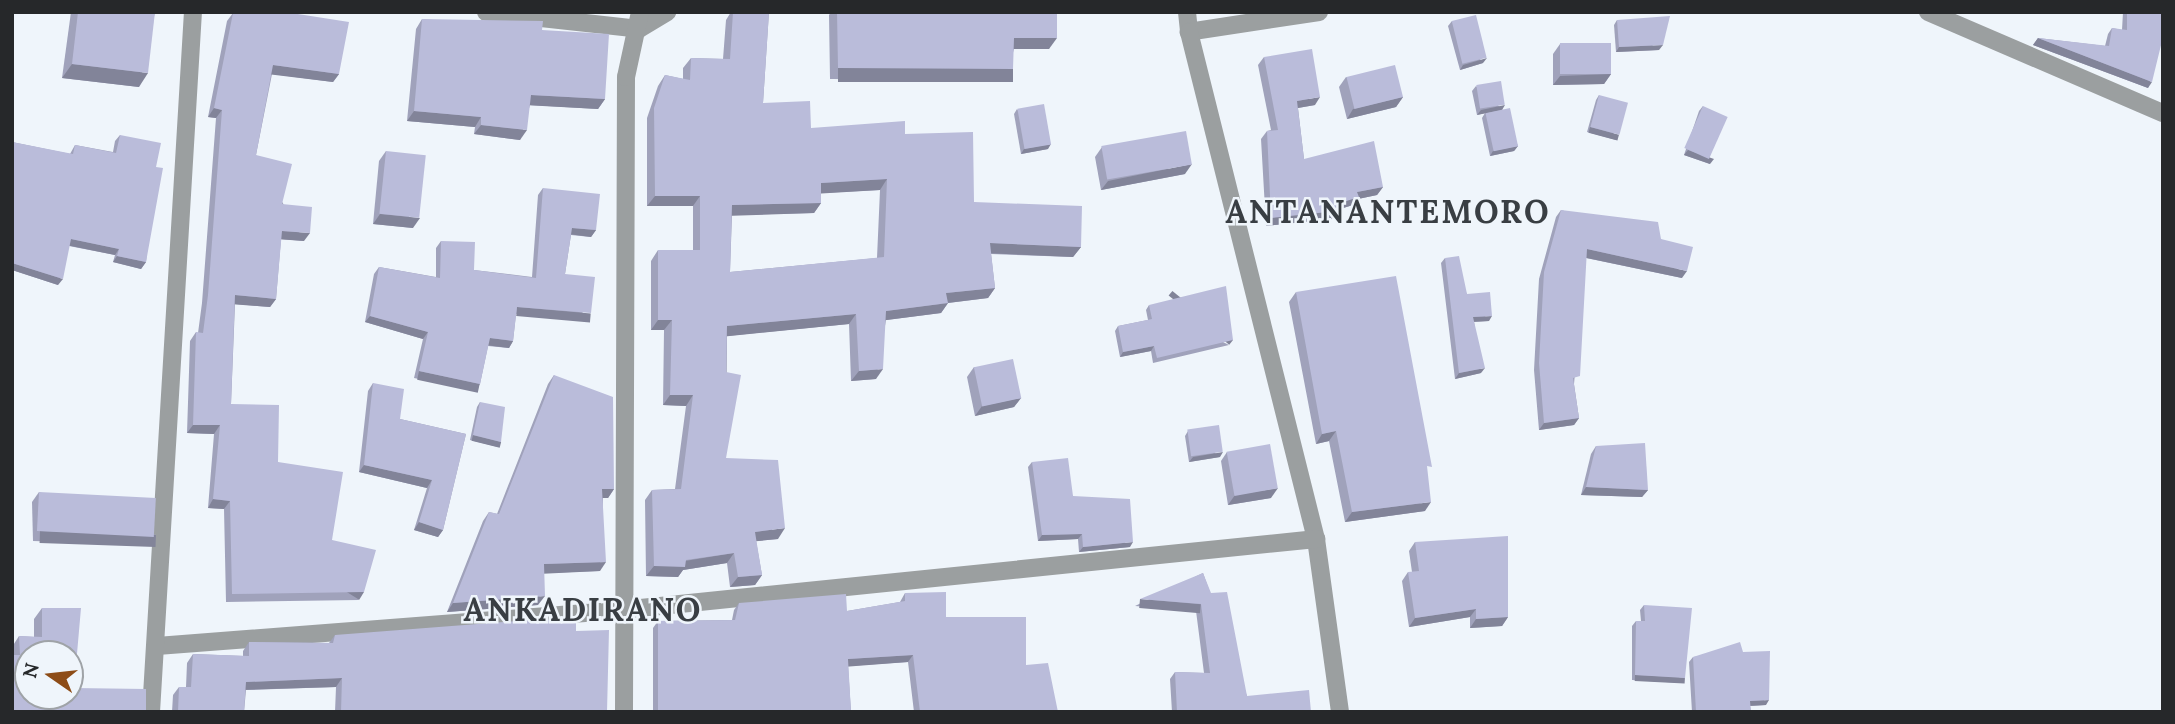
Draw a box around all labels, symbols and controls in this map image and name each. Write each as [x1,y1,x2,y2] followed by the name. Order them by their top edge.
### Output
[1227,193,1549,231] district label: ANTANANTEMORO
[465,591,701,629] district label: ANKADIRANO
[14,640,84,710] north arrow
[17,660,44,680] text: N

